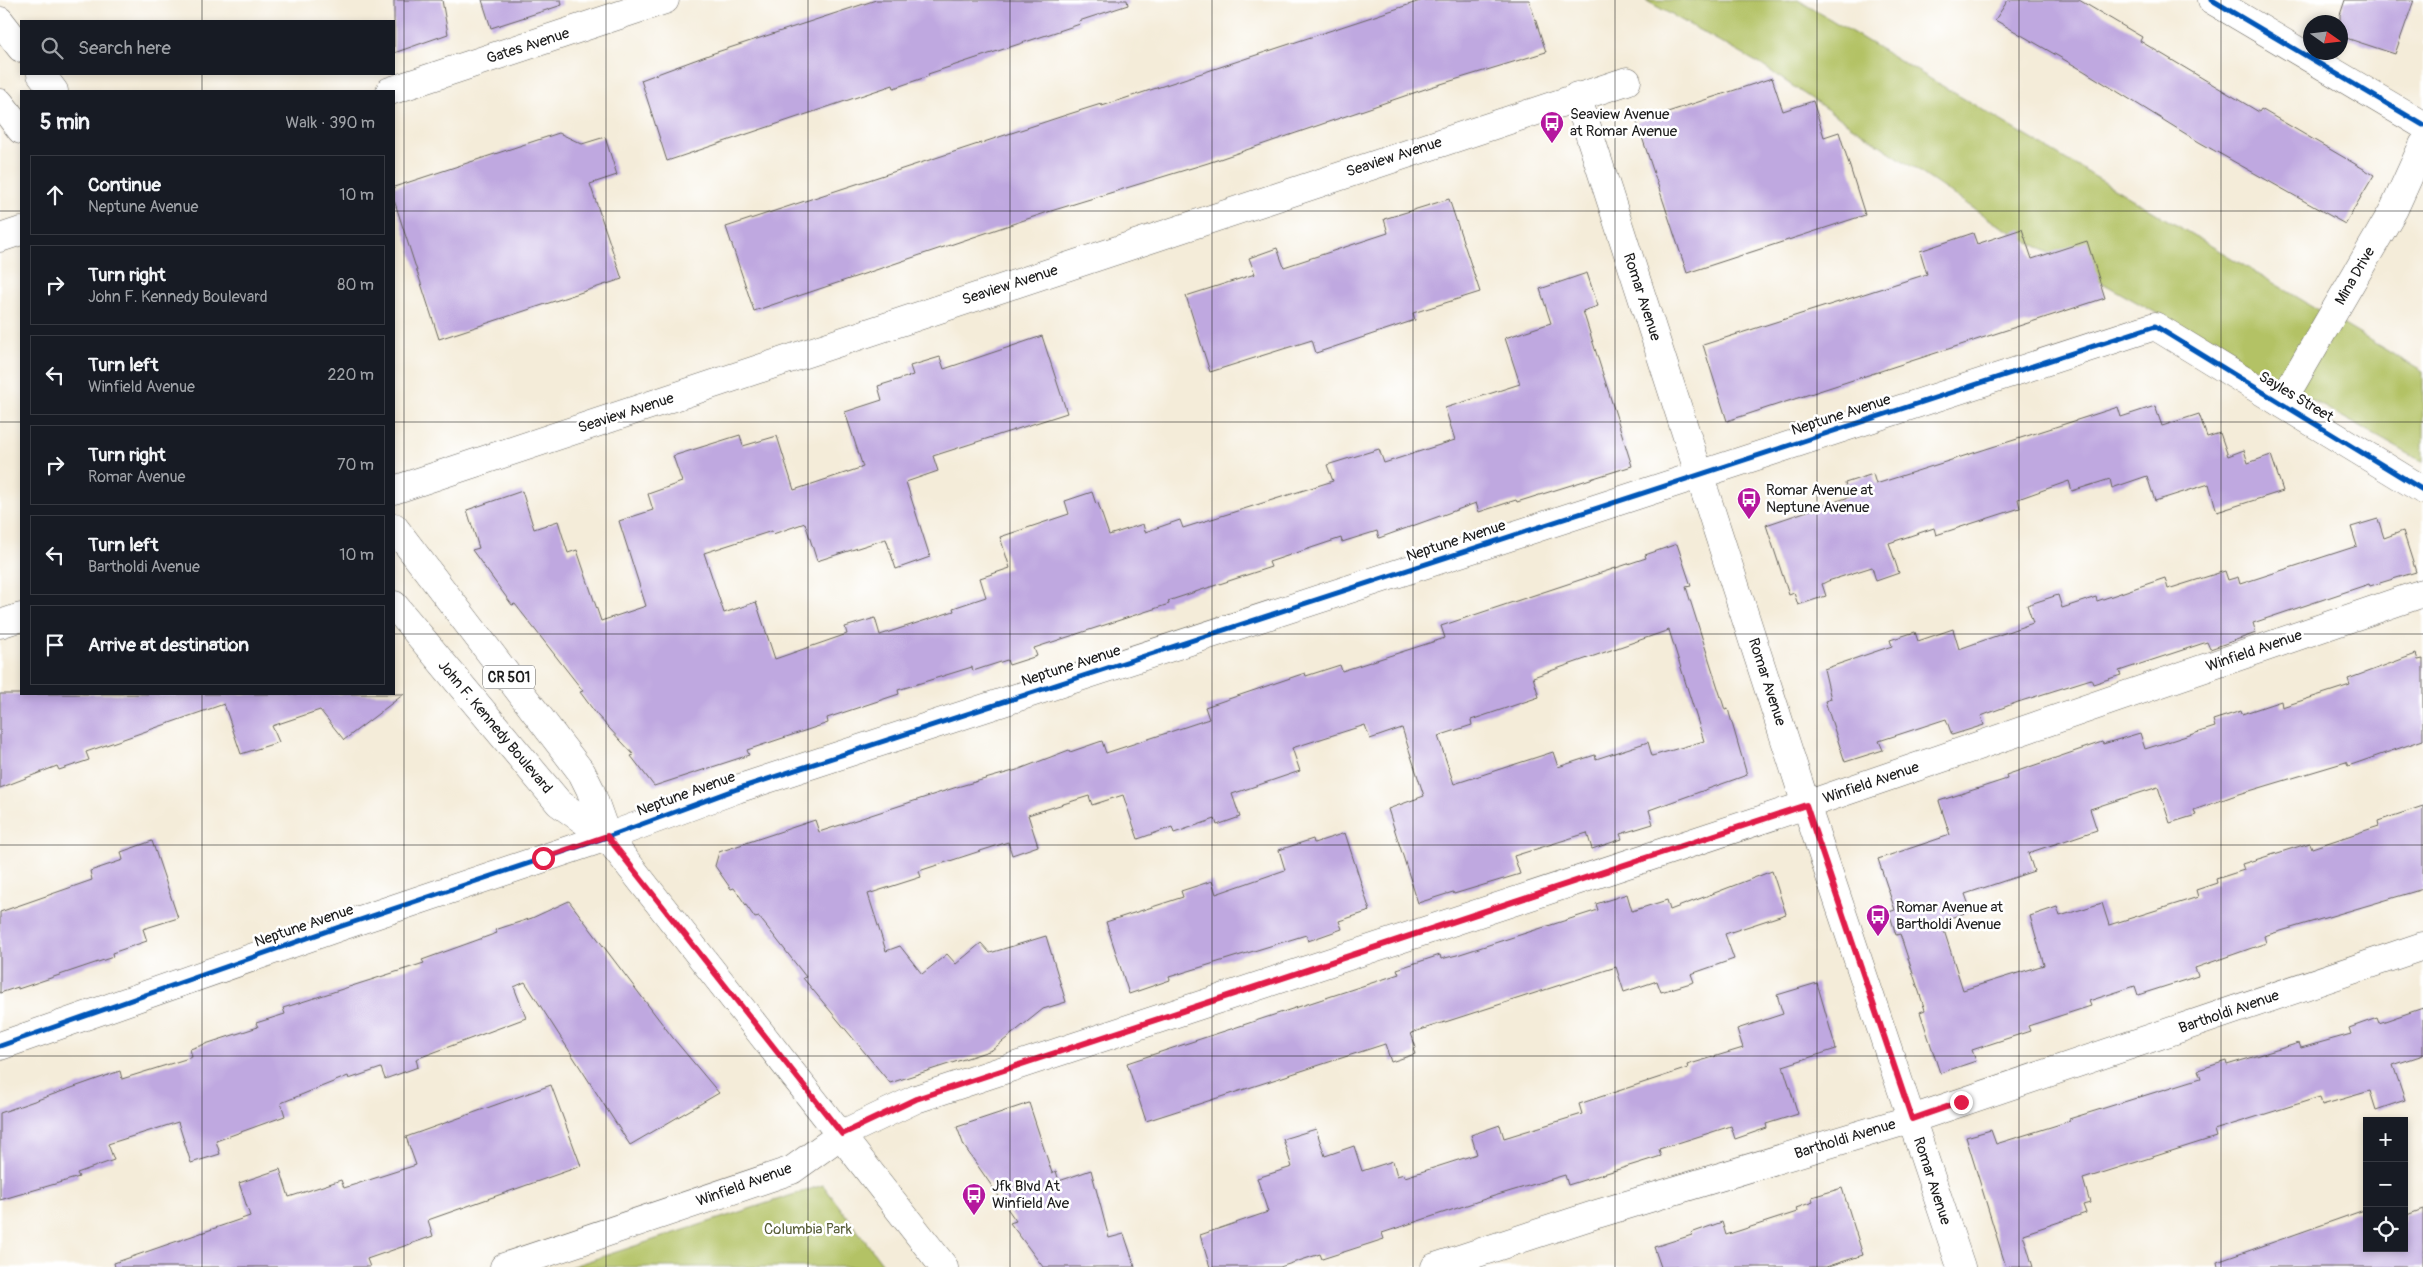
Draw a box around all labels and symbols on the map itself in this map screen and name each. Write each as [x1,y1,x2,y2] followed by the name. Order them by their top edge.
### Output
[2303,15,2348,60] north arrow
[484,23,572,68] street label: Gates Avenue
[1570,105,1678,141] place label: Seaview Avenue at Romar Avenue
[1539,110,1565,144] bus stop icon: Seaview Avenue at Romar Avenue
[1344,132,1445,181] street label: Seaview Avenue
[2331,243,2380,308] street label: Mina Drive
[1619,251,1665,344] street label: Romar Avenue
[960,260,1061,309] street label: Seaview Avenue
[2255,367,2338,427] street label: Sayles Street
[576,388,677,437] street label: Seaview Avenue
[1789,390,1894,440] street label: Neptune Avenue
[1766,481,1874,517] place label: Romar Avenue at Neptune Avenue
[1736,486,1762,520] bus stop icon: Romar Avenue at Neptune Avenue
[1404,516,1509,566] street label: Neptune Avenue
[2204,626,2305,676] street label: Winfield Avenue
[1744,636,1790,729] street label: Romar Avenue
[1019,641,1124,691] street label: Neptune Avenue
[434,656,556,798] street label: John F. Kennedy Boulevard
[483,666,535,689] road number: CR 501
[1821,758,1922,808] street label: Winfield Avenue
[634,767,738,821] street label: Neptune Avenue
[532,847,555,870] route start
[1896,898,2004,934] place label: Romar Avenue at Bartholdi Avenue
[252,900,357,952] street label: Neptune Avenue
[1865,903,1891,937] bus stop icon: Romar Avenue at Bartholdi Avenue
[2176,986,2282,1038] street label: Bartholdi Avenue
[1950,1091,1973,1114] route end
[1792,1114,1899,1163] street label: Bartholdi Avenue
[1909,1135,1955,1228] street label: Romar Avenue
[694,1159,795,1211] street label: Winfield Avenue
[992,1177,1070,1213] place label: Jfk Blvd At Winfield Ave
[961,1182,987,1216] bus stop icon: Jfk Blvd At Winfield Ave
[764,1220,853,1239] park label: Columbia Park

